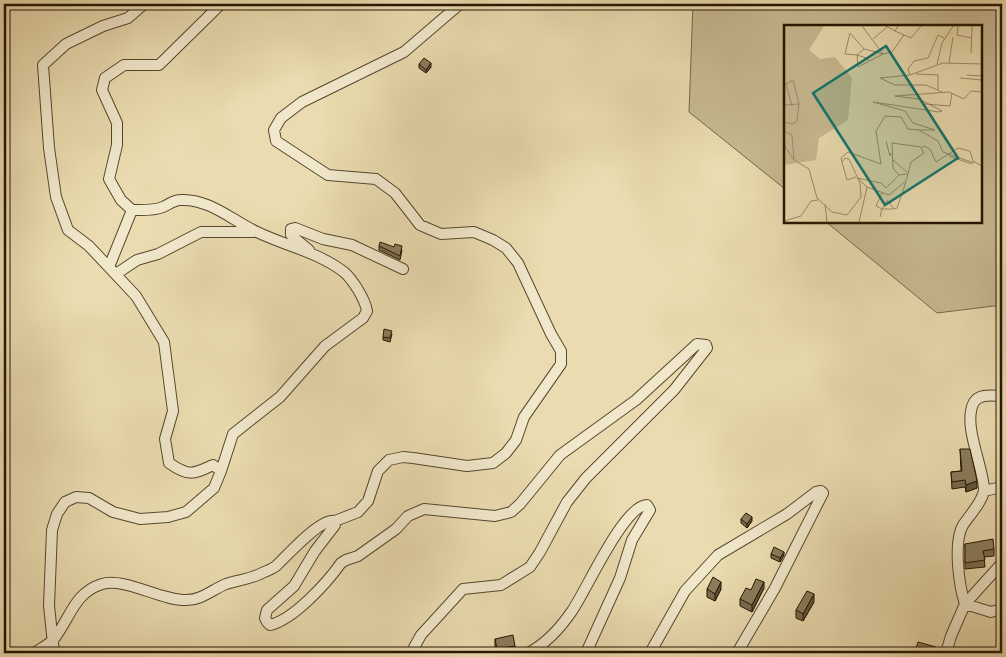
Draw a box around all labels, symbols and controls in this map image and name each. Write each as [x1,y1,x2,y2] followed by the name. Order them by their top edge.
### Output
[784,25,981,222] inset map

